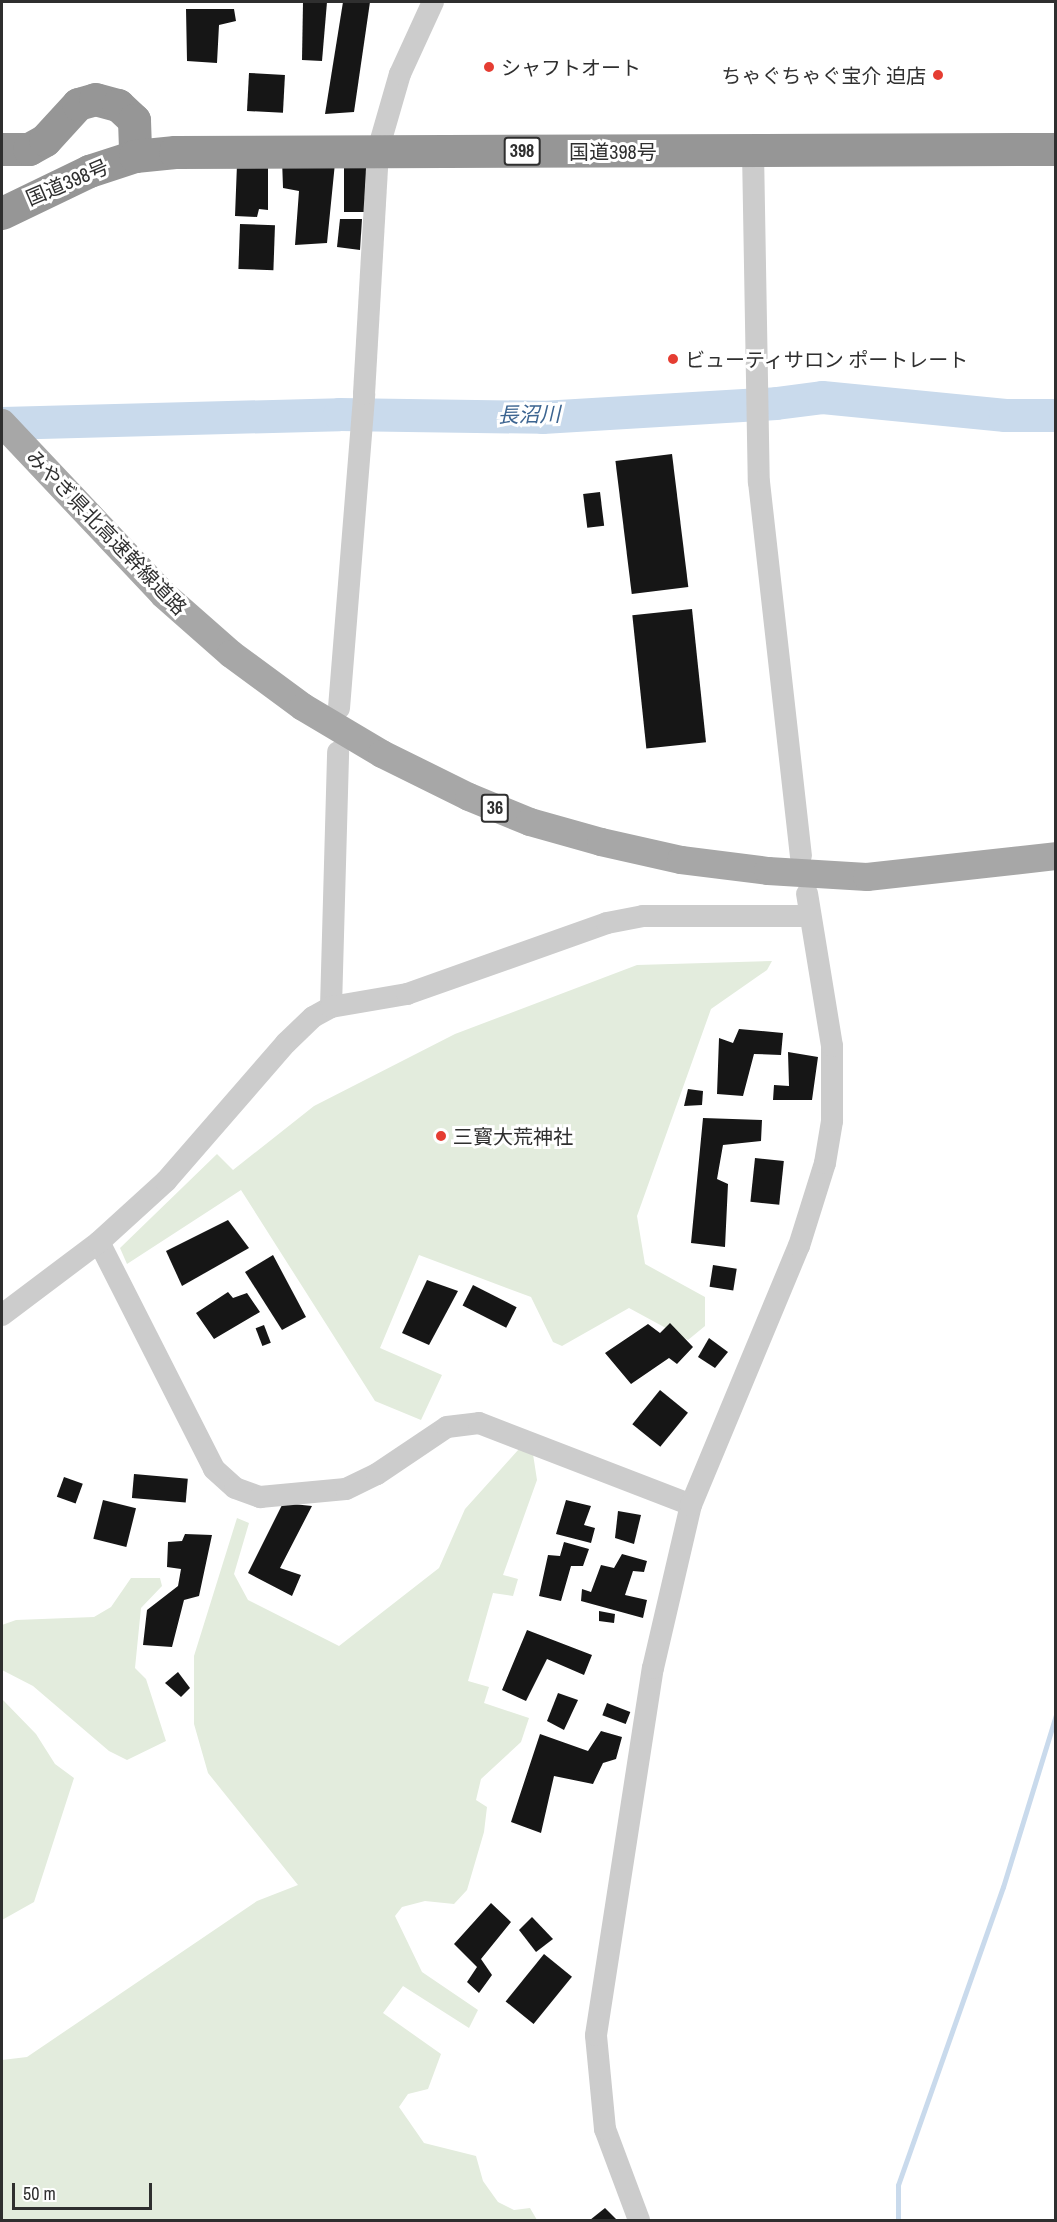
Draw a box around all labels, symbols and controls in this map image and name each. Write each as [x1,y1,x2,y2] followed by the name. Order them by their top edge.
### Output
[501,55,641,79] place label: シャフトオート
[482,60,496,74] marker: シャフトオート
[721,63,926,87] place label: ちゃぐちゃぐ宝介 迫店
[931,68,945,82] marker: ちゃぐちゃぐ宝介 迫店
[502,136,542,166] road number: 398
[569,139,657,163] street label: 国道398号
[22,154,112,210] street label: 国道398号
[685,347,970,371] place label: ビューティサロン ポートレート
[666,352,680,366] marker: ビューティサロン ポートレート
[497,402,561,428] water label: 長沼川
[22,445,192,619] street label: みやぎ県北高速幹線道路
[480,793,510,823] road number: 36
[453,1124,573,1148] place label: 三寳大荒神社
[434,1129,448,1143] marker: 三寳大荒神社
[15,2171,154,2209] scale bar
[23,2181,56,2206] text: 50 m

